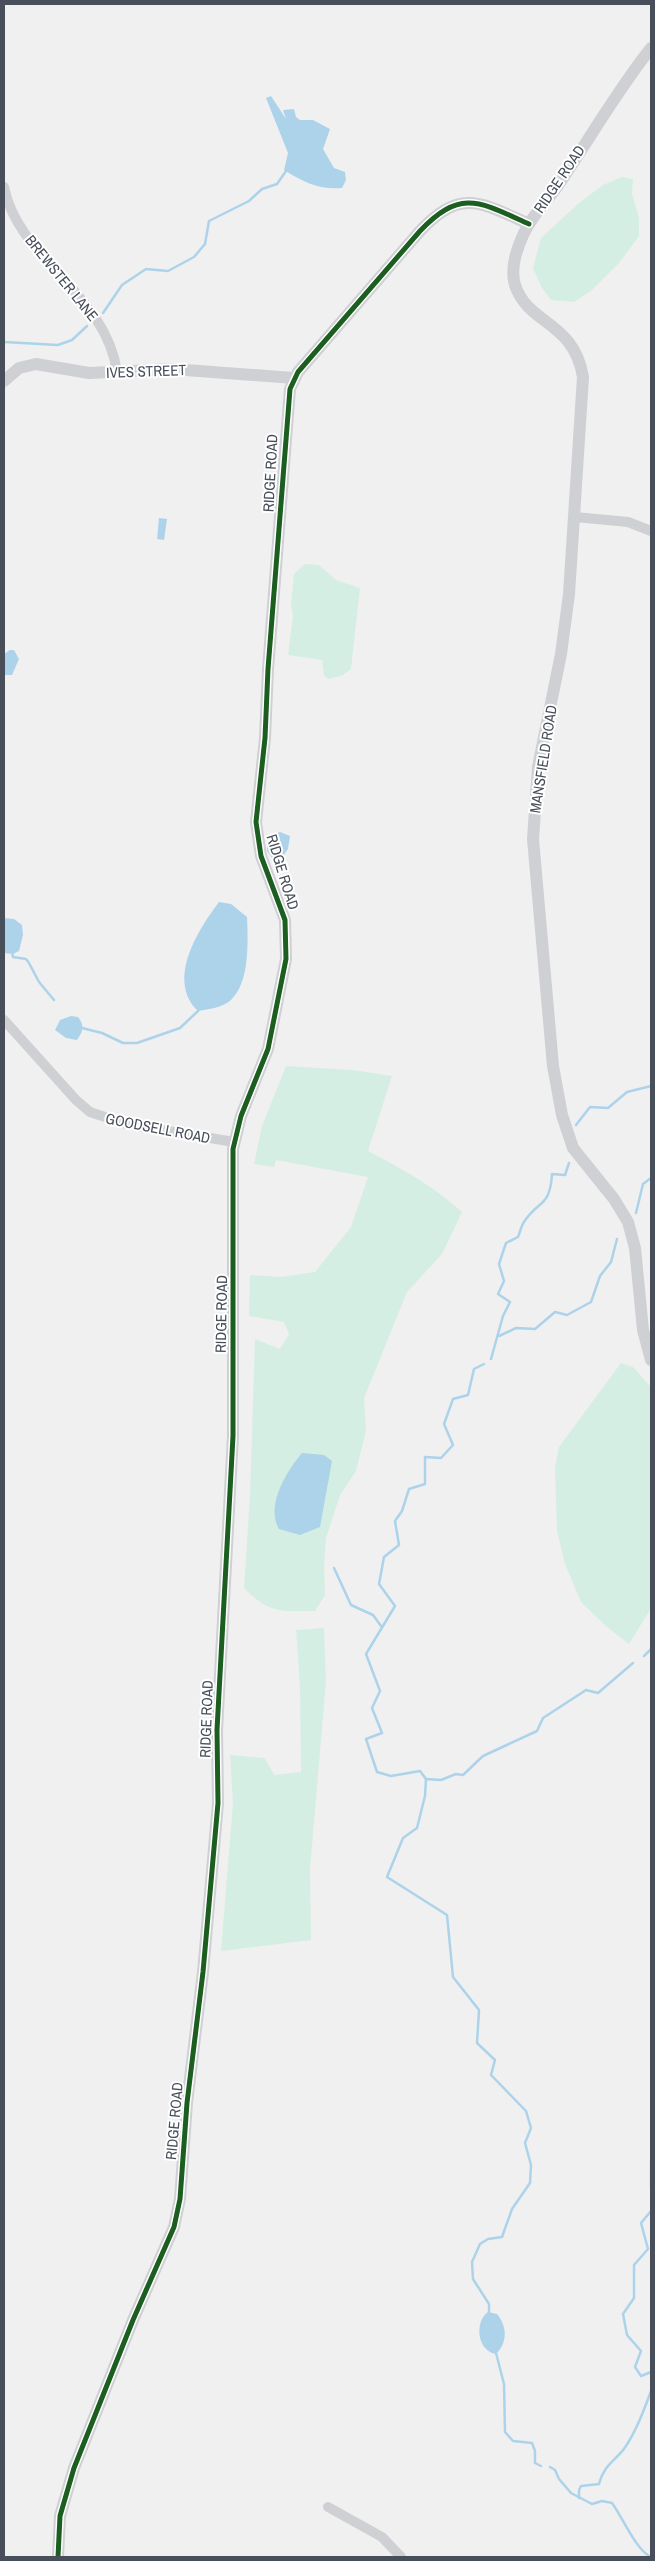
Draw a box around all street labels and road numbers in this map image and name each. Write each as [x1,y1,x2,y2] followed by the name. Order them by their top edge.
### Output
[529,141,590,217] street label: RIDGE ROAD
[21,230,103,326] street label: BREWSTER LANE
[106,359,187,383] street label: IVES STREET
[257,433,283,512] street label: RIDGE ROAD
[524,703,562,815] street label: MANSFIELD ROAD
[262,832,304,912] street label: RIDGE ROAD
[104,1108,212,1148] street label: GOODSELL ROAD
[210,1275,232,1353] street label: RIDGE ROAD
[194,1680,218,1758] street label: RIDGE ROAD
[160,2081,188,2161] street label: RIDGE ROAD

